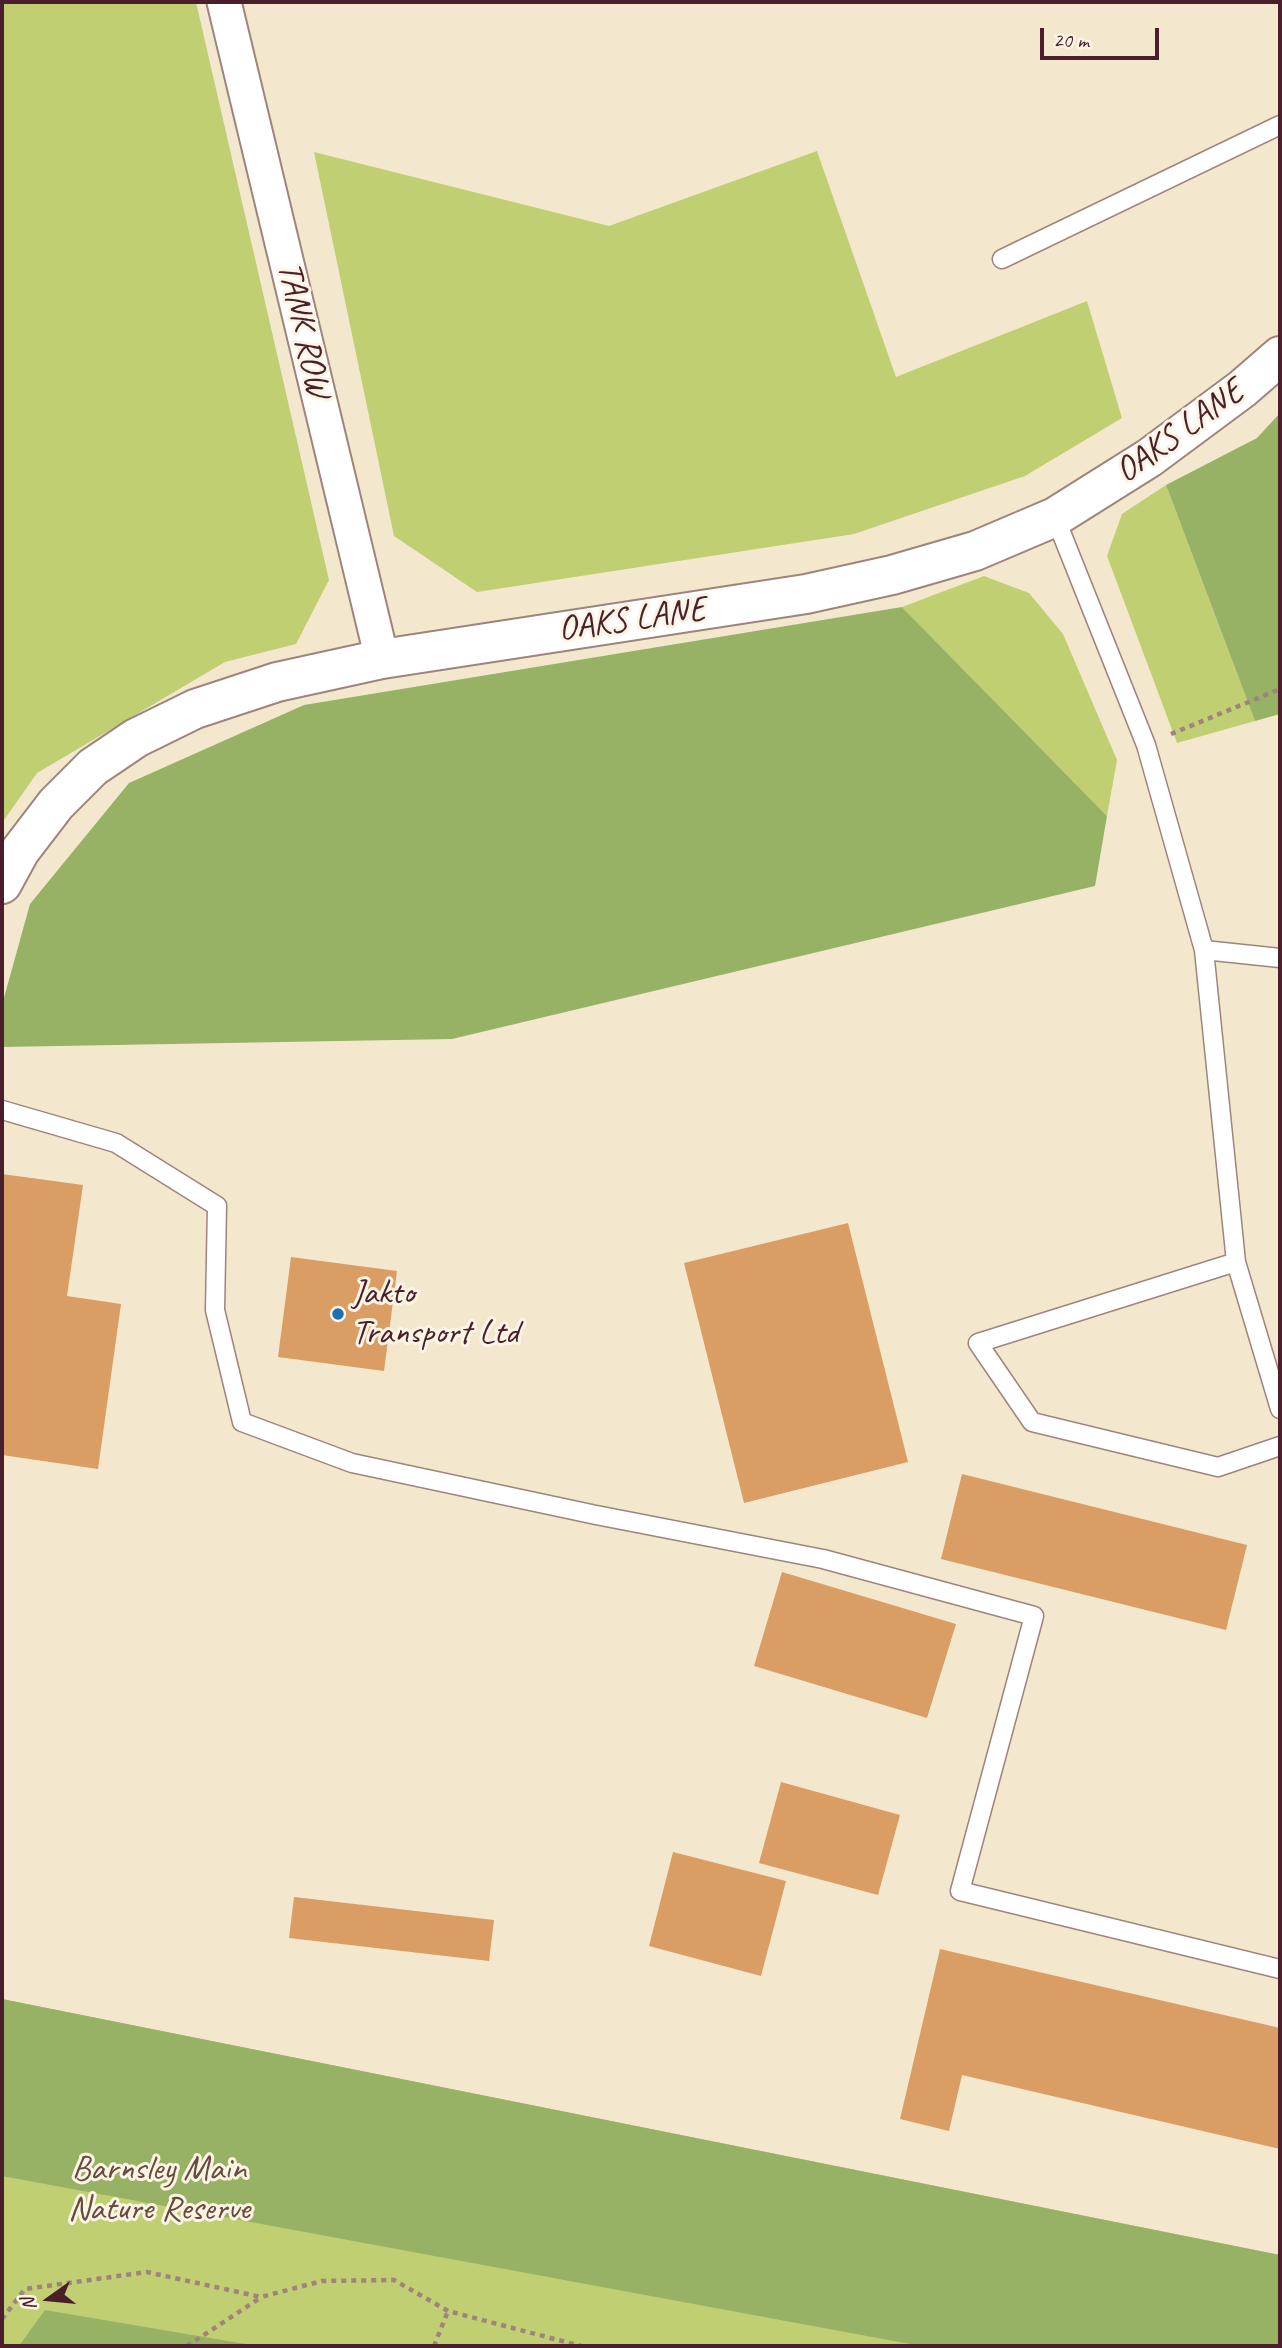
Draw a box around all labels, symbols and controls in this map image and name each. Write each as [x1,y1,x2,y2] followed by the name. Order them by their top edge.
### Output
[1044,14,1163,58] scale bar
[1053,27,1089,53] text: 20 m
[267,258,339,402] street label: TANK ROW
[1108,371,1252,493] street label: OAKS LANE
[555,589,709,651] street label: OAKS LANE
[352,1273,519,1355] place label: Jakto Transport Ltd
[330,1306,346,1322] marker: Jakto Transport Ltd
[68,2149,250,2231] park label: Barnsley Main Nature Reserve
[14,2264,84,2334] north arrow
[16,2296,42,2313] text: N

